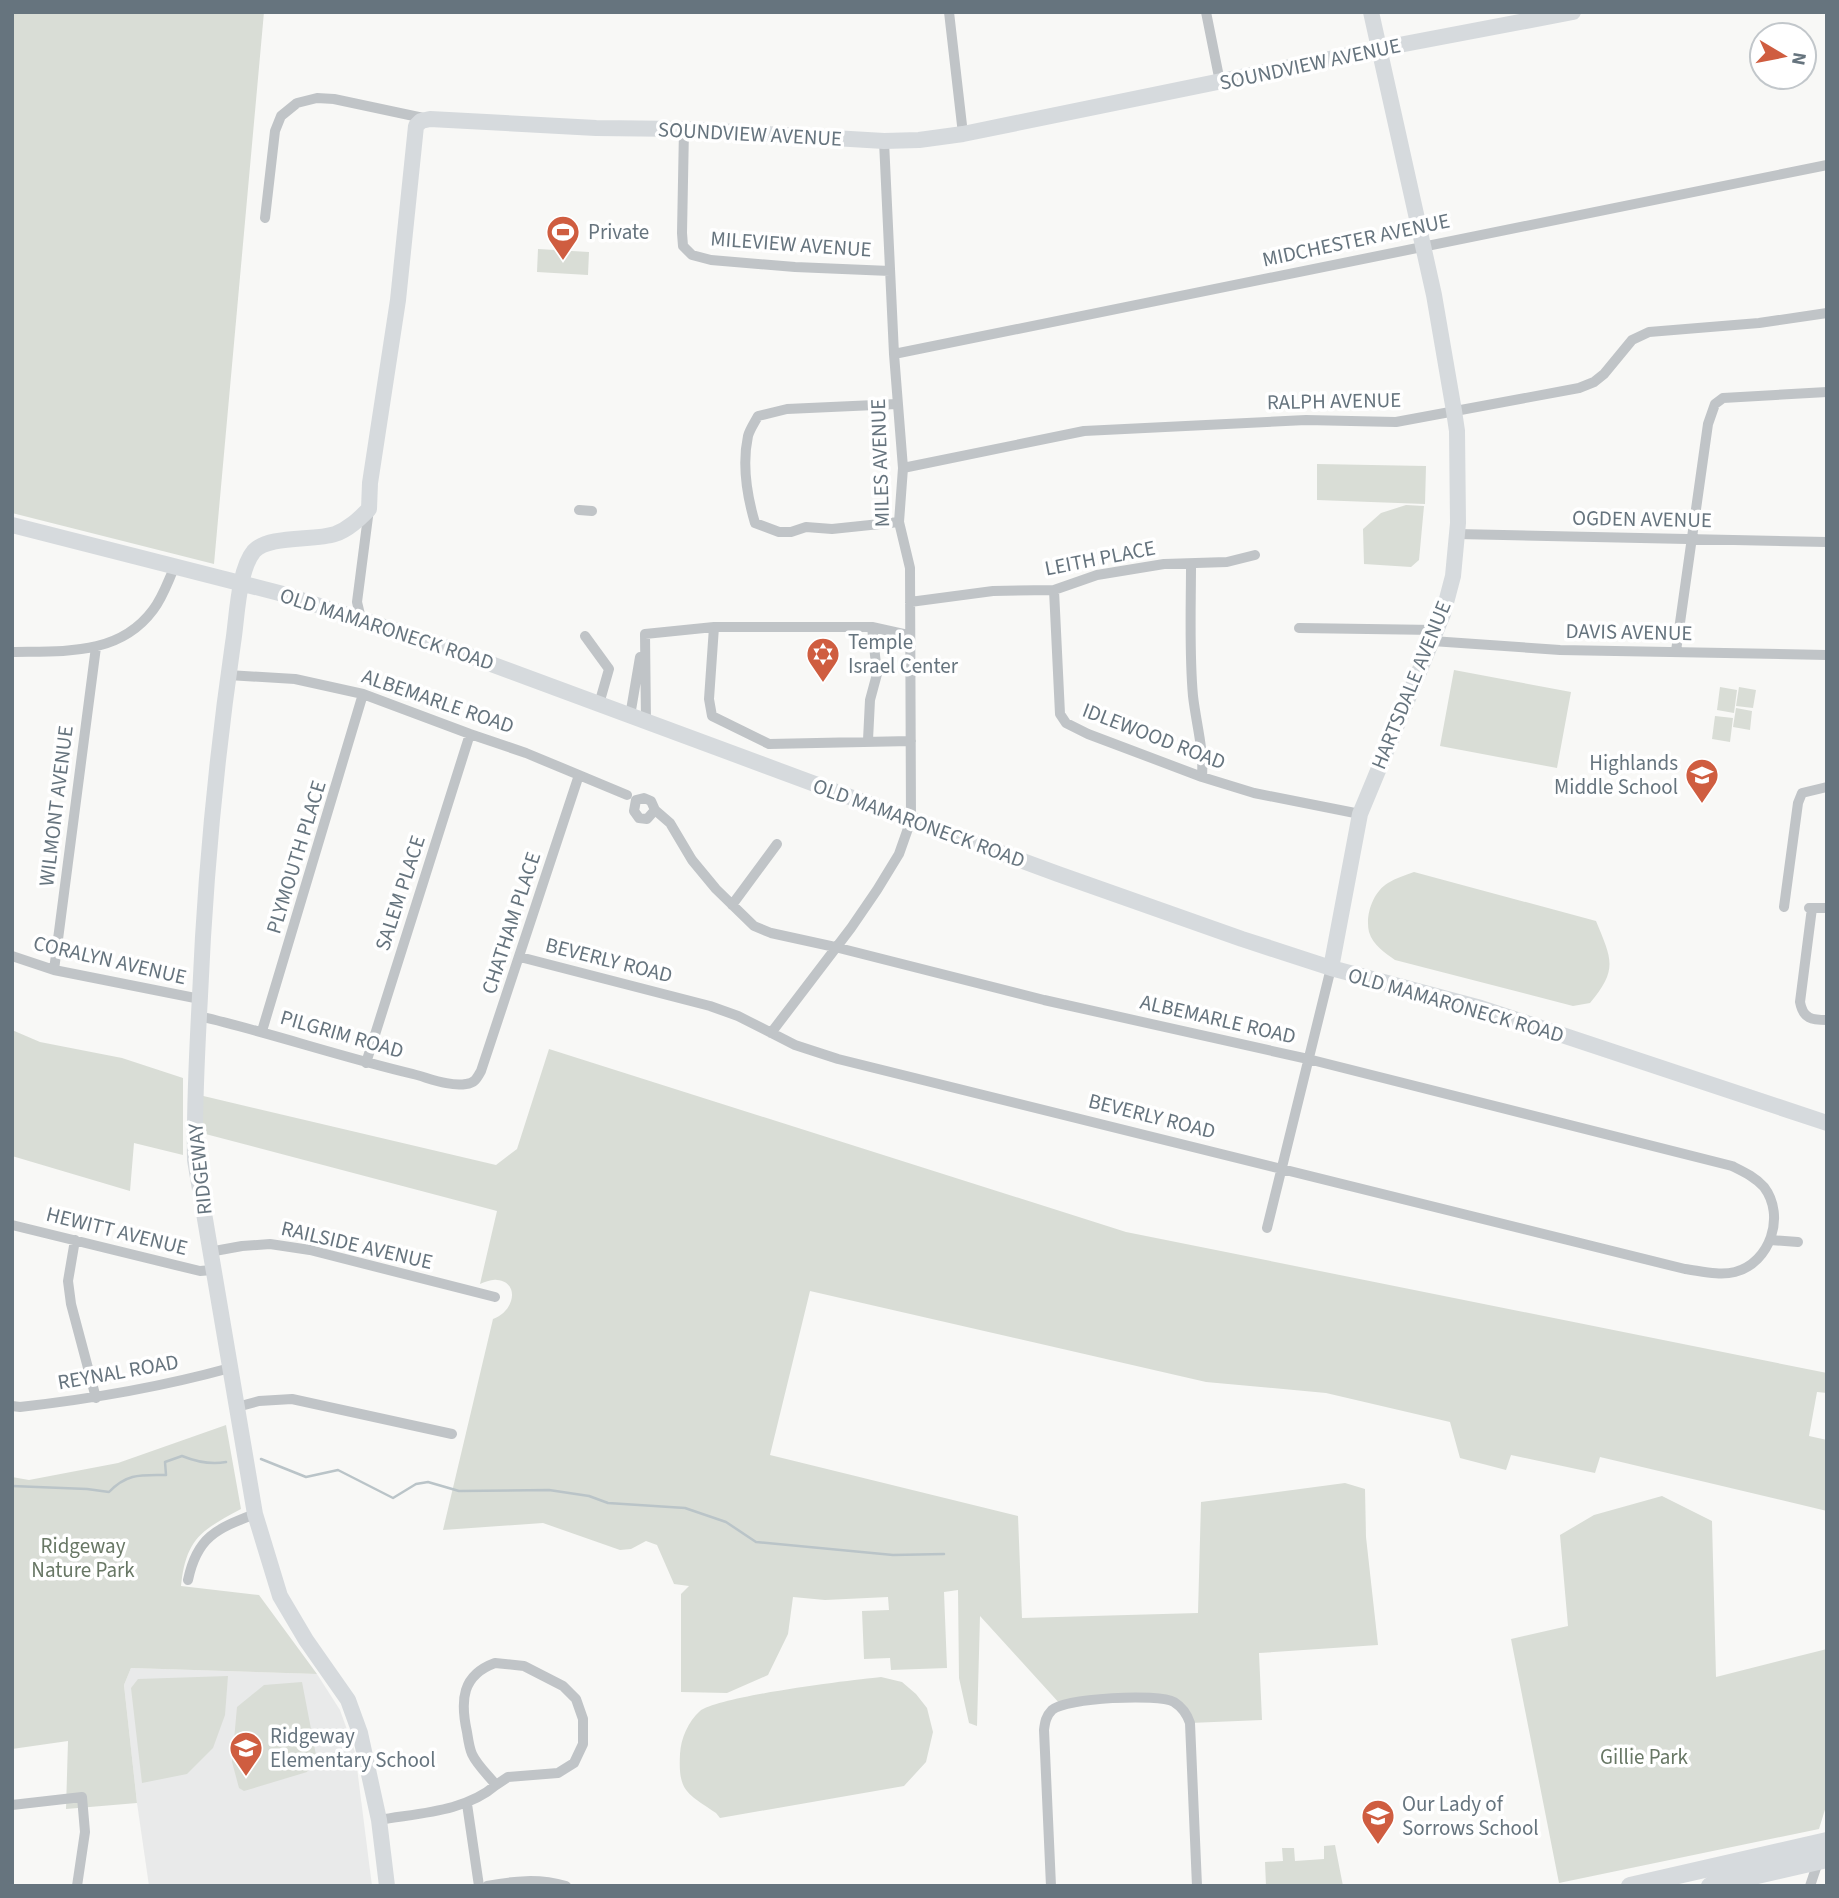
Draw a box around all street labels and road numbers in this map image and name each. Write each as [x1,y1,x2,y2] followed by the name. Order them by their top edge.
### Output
[1217,30,1403,98] street label: SOUNDVIEW AVENUE
[657,114,843,154] street label: SOUNDVIEW AVENUE
[1260,205,1452,275] street label: MIDCHESTER AVENUE
[709,223,873,265] street label: MILEVIEW AVENUE
[1267,385,1401,417] street label: RALPH AVENUE
[863,398,897,528] street label: MILES AVENUE
[1572,503,1712,535] street label: OGDEN AVENUE
[1042,533,1158,583] street label: LEITH PLACE
[276,580,498,678] street label: OLD MAMARONECK ROAD
[1364,596,1458,774] street label: HARTSDALE AVENUE
[1565,616,1693,648] street label: DAVIS AVENUE
[358,661,518,741] street label: ALBEMARLE ROAD
[1078,695,1230,777] street label: IDLEWOOD ROAD
[31,724,81,888] street label: WILMONT AVENUE
[809,771,1029,875] street label: OLD MAMARONECK ROAD
[258,777,334,937] street label: PLYMOUTH PLACE
[367,831,433,955] street label: SALEM PLACE
[474,848,548,998] street label: CHATHAM PLACE
[31,928,189,992] street label: CORALYN AVENUE
[542,930,676,990] street label: BEVERLY ROAD
[1344,960,1568,1050] street label: OLD MAMARONECK ROAD
[1137,986,1299,1052] street label: ALBEMARLE ROAD
[277,1002,407,1066] street label: PILGRIM ROAD
[1085,1086,1219,1146] street label: BEVERLY ROAD
[180,1121,220,1216] street label: RIDGEWAY
[43,1199,191,1263] street label: HEWITT AVENUE
[278,1213,436,1277] street label: RAILSIDE AVENUE
[55,1347,181,1397] street label: REYNAL ROAD

